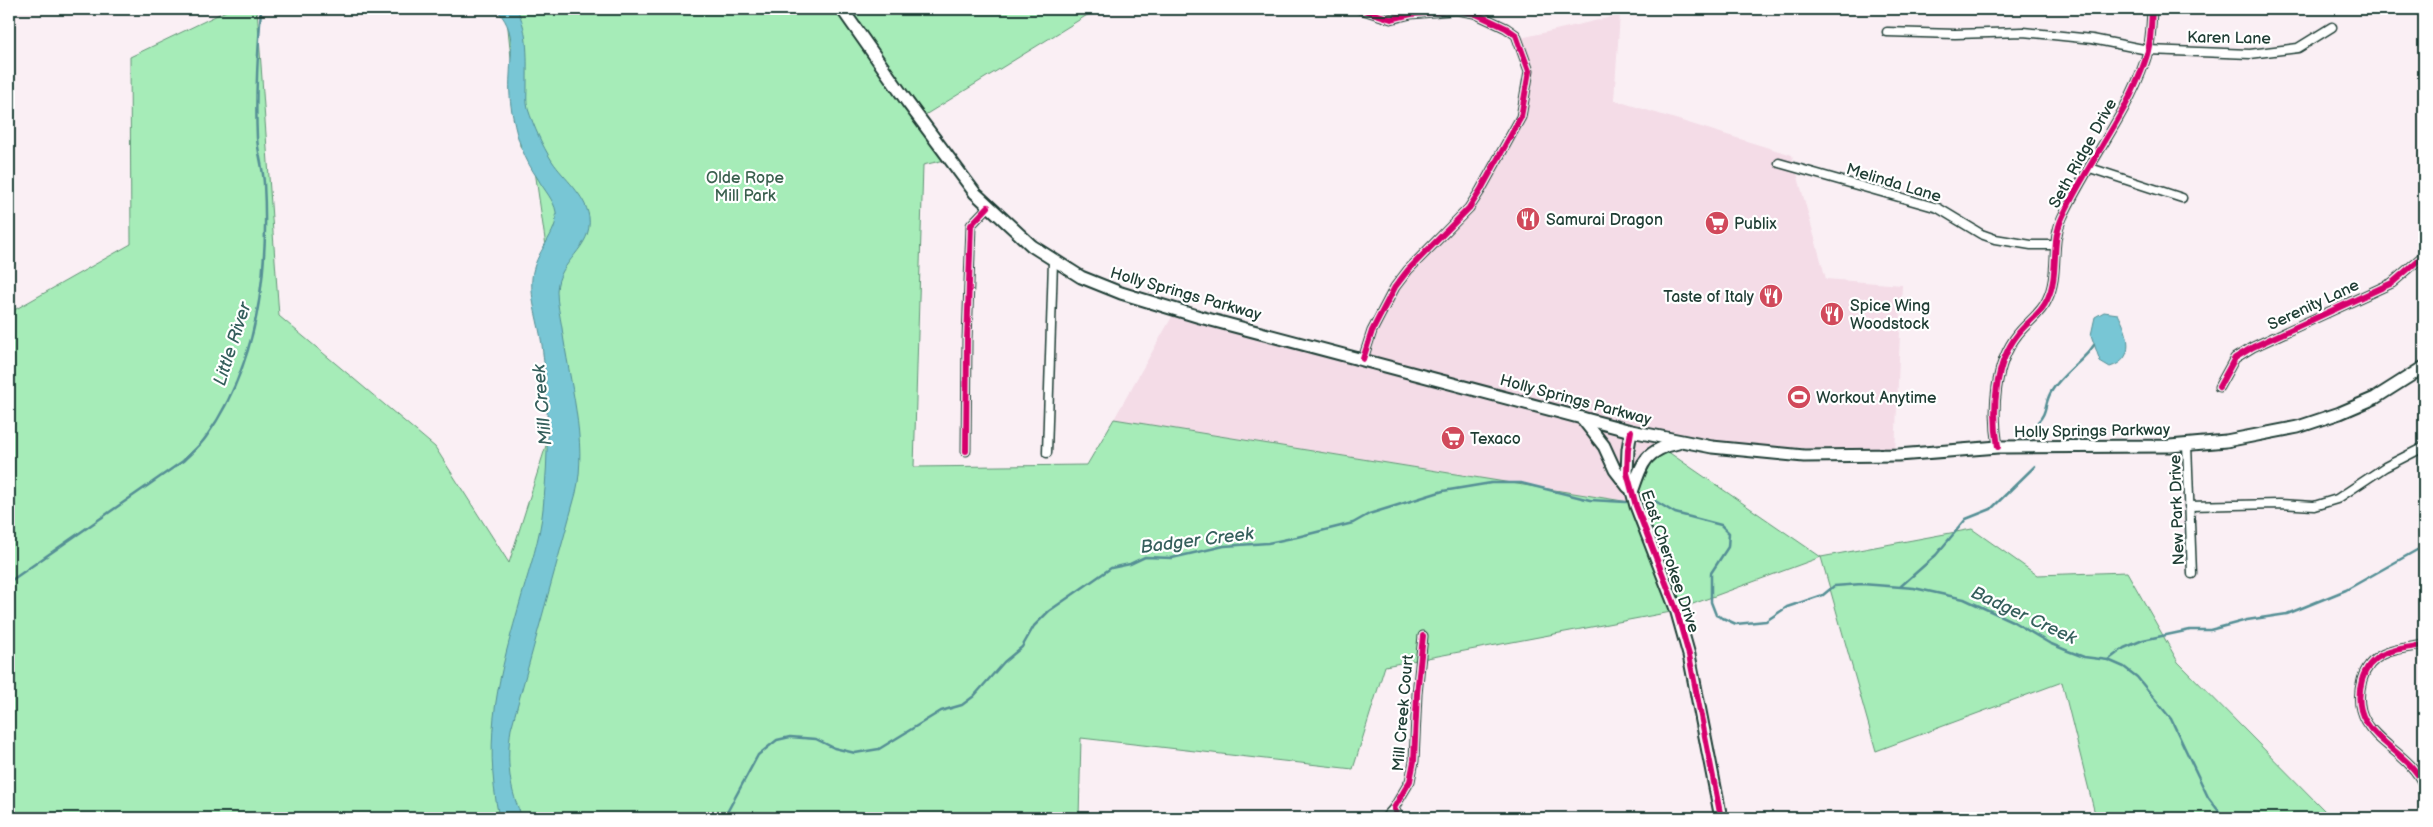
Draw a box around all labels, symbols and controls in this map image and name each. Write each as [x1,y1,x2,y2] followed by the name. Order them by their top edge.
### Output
[2187,28,2272,49] street label: Karen Lane
[2045,95,2121,212] street label: Seth Ridge Drive
[1844,160,1944,207] street label: Melinda Lane
[706,169,784,206] park label: Olde Rope Mill Park
[1515,206,1541,232] restaurant icon: Samurai Dragon
[1704,210,1730,236] supermarket icon: Publix
[1546,211,1663,230] place label: Samurai Dragon
[1734,215,1777,234] place label: Publix
[1108,264,1264,325] street label: Holly Springs Parkway
[2265,276,2363,335] street label: Serenity Lane
[1758,283,1784,309] restaurant icon: Taste of Italy
[1663,288,1755,307] place label: Taste of Italy
[1850,297,1930,334] place label: Spice Wing Woodstock
[209,299,256,388] water label: Little River
[1819,301,1845,327] restaurant icon: Spice Wing Woodstock
[528,362,557,447] water label: Mill Creek
[1498,371,1654,430] street label: Holly Springs Parkway
[1786,384,1812,410] sports icon: Workout Anytime
[1816,389,1937,408] place label: Workout Anytime
[2014,421,2171,442] street label: Holly Springs Parkway
[1440,425,1466,451] supermarket icon: Texaco
[1470,430,1521,449] place label: Texaco
[2166,454,2189,566] street label: New Park Drive
[1636,488,1703,636] street label: East Cherokee Drive
[1139,523,1256,558] water label: Badger Creek
[1968,582,2081,649] water label: Badger Creek
[1389,654,1418,772] street label: Mill Creek Court

